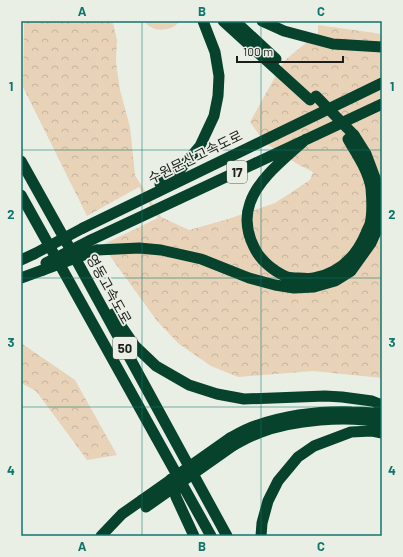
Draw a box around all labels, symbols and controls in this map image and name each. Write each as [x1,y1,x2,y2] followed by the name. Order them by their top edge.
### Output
[78,3,87,19] text: A
[198,3,206,19] text: B
[317,3,325,19] text: C
[237,38,343,64] scale bar
[243,44,273,58] text: 100 m
[9,78,13,94] text: 1
[390,78,394,94] text: 1
[145,126,245,187] street label: 수원문산고속도로
[227,161,247,183] road number: 17
[7,206,15,222] text: 2
[388,206,396,222] text: 2
[83,251,136,327] street label: 영동고속도로
[7,334,15,350] text: 3
[388,334,396,350] text: 3
[113,337,137,359] road number: 50
[7,462,15,478] text: 4
[388,462,396,478] text: 4
[78,538,87,554] text: A
[198,538,206,554] text: B
[317,538,325,554] text: C

